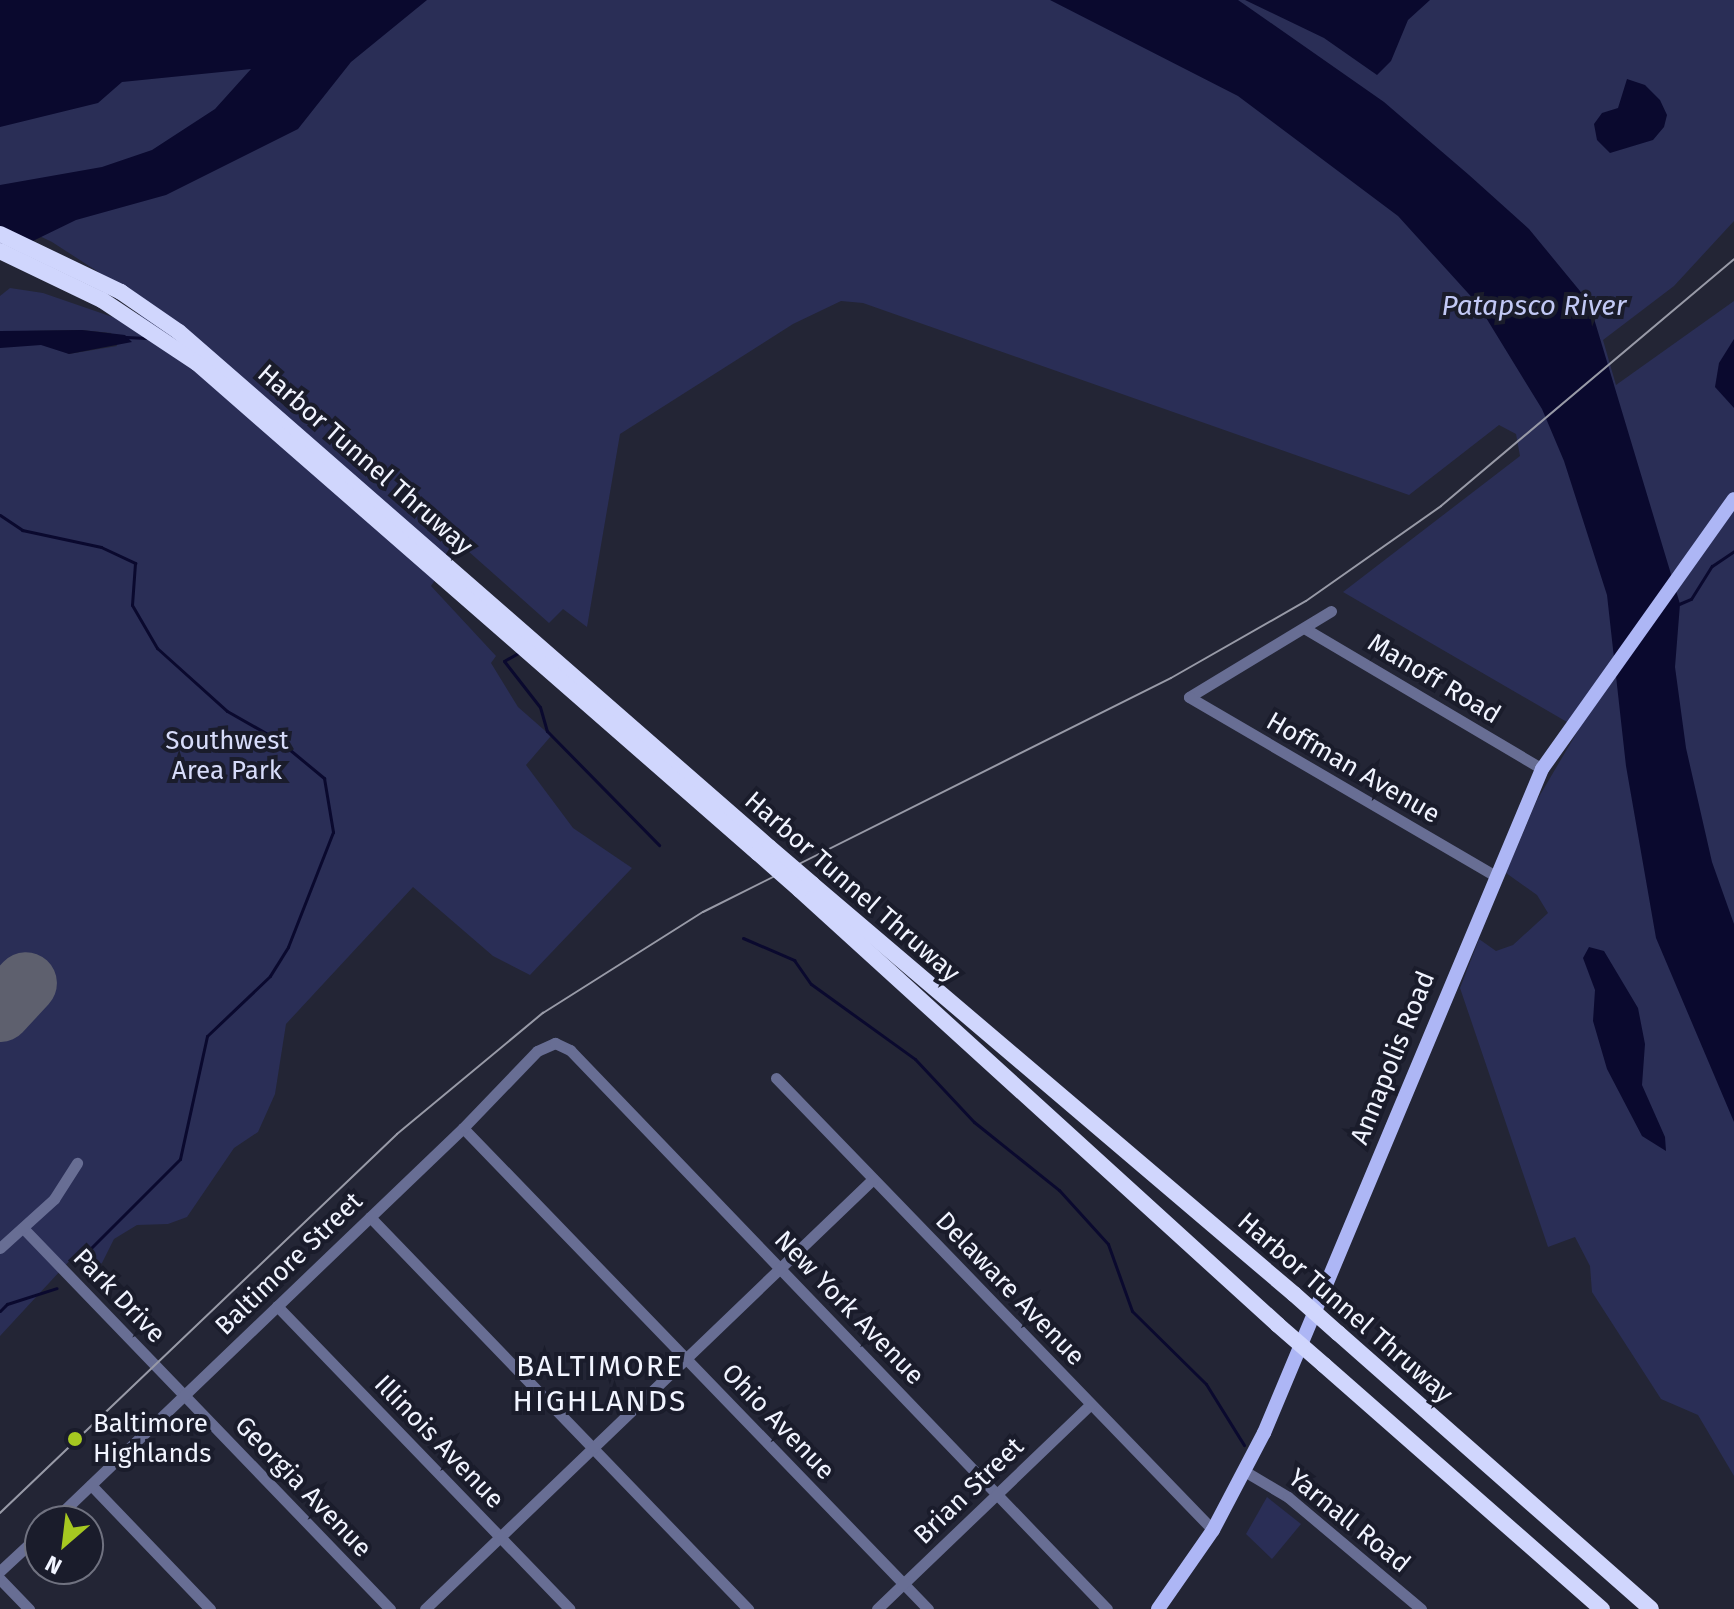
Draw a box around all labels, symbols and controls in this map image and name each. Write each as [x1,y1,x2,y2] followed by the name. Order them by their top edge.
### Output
[1442,289,1626,323] water label: Patapsco River
[251,358,479,562] street label: Harbor Tunnel Thruway
[1362,627,1506,731] street label: Manoff Road
[1261,706,1445,830] street label: Hoffman Avenue
[165,725,289,786] park label: Southwest Area Park
[738,785,966,989] street label: Harbor Tunnel Thruway
[1344,967,1442,1149] street label: Annapolis Road
[209,1186,369,1342] street label: Baltimore Street
[929,1206,1091,1372] street label: Delaware Avenue
[1231,1206,1459,1410] street label: Harbor Tunnel Thruway
[768,1225,930,1391] street label: New York Avenue
[66,1242,172,1350] street label: Park Drive
[513,1348,687,1418] district label: BALTIMORE HIGHLANDS
[715,1358,841,1486] street label: Ohio Avenue
[368,1369,510,1515] street label: Illinois Avenue
[93,1408,211,1470] place label: Baltimore Highlands
[228,1410,378,1564] street label: Georgia Avenue
[64,1428,86,1450] marker: Baltimore Highlands
[908,1431,1030,1551] street label: Brian Street
[1282,1462,1416,1580] street label: Yarnall Road
[24,1505,104,1585] north arrow
[41,1550,66,1580] text: N

